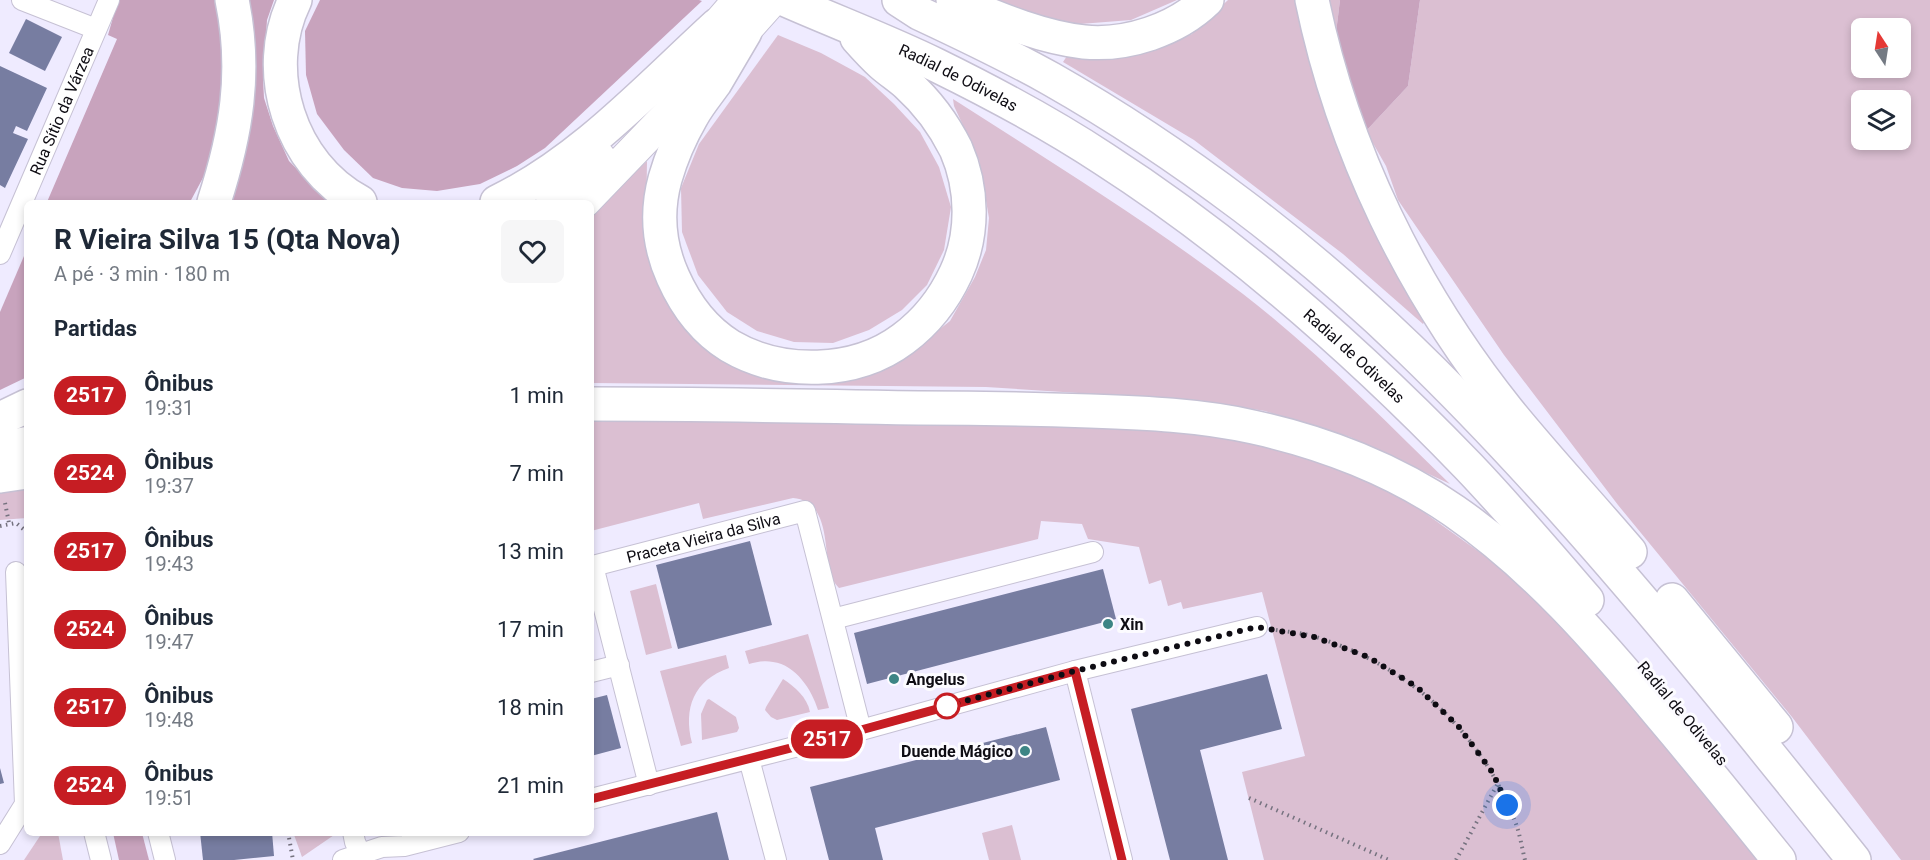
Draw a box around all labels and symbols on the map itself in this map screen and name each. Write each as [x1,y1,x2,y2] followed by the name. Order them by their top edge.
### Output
[1851,18,1911,78] north arrow
[896,40,1021,115] street label: Radial de Odivelas
[26,44,98,178] street label: Rua Sítio da Várzea
[1300,305,1409,407] street label: Radial de Odivelas
[624,509,782,567] street label: Praceta Vieira da Silva
[1120,615,1143,634] place label: Xin
[1101,617,1115,631] marker: Xin
[1633,657,1732,769] street label: Radial de Odivelas
[906,670,965,689] place label: Angelus
[887,672,901,686] marker: Angelus
[934,693,960,719] unlabelled marker
[785,720,869,758] line badge: 2517
[901,742,1013,761] place label: Duende Mágico
[1018,744,1032,758] marker: Duende Mágico
[1492,790,1522,820] your location

